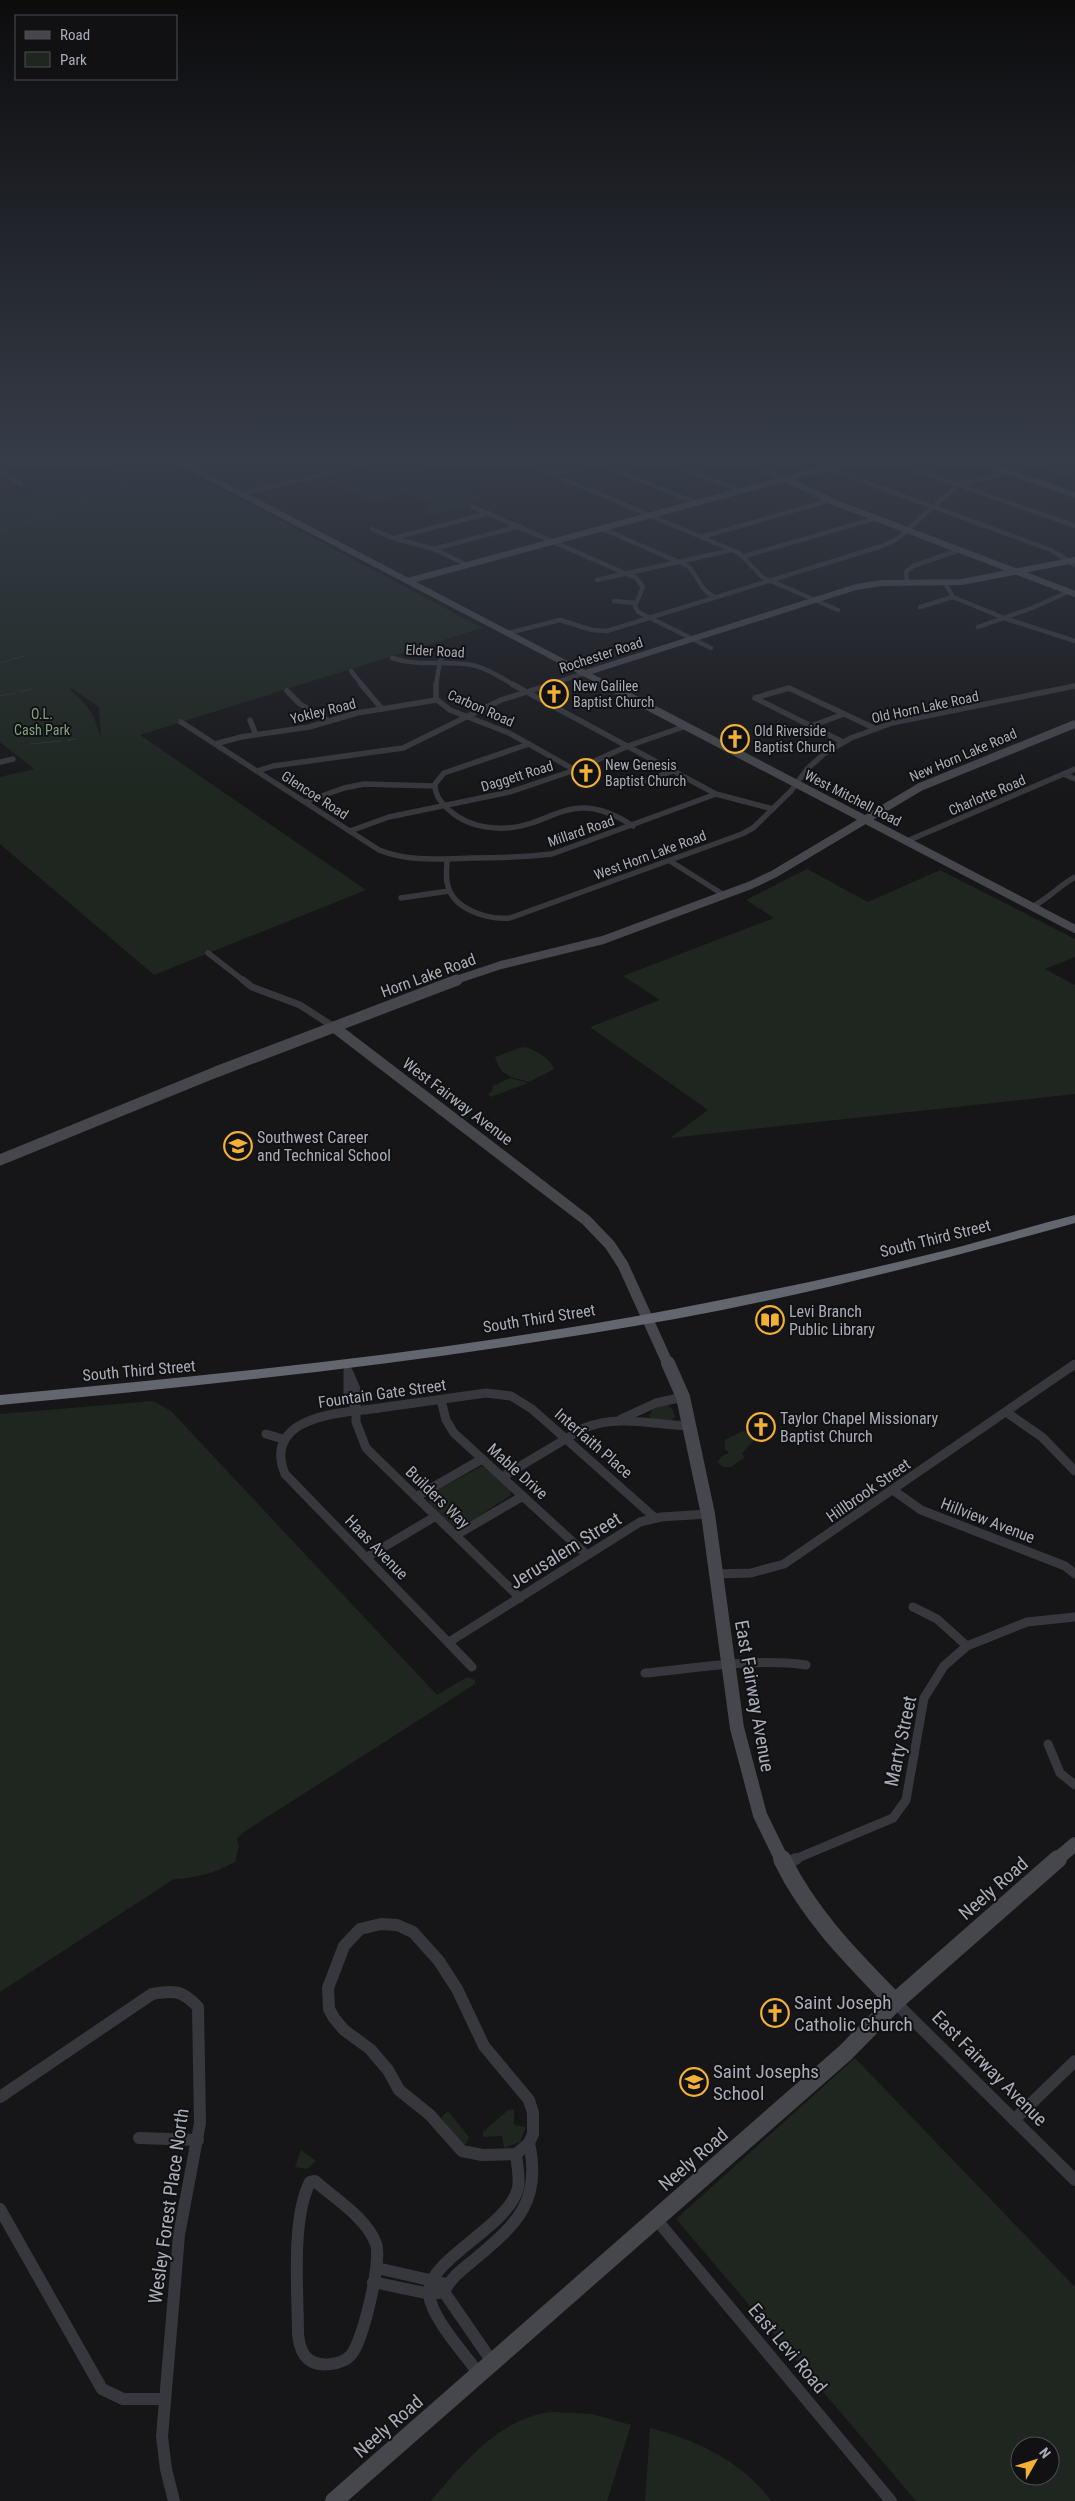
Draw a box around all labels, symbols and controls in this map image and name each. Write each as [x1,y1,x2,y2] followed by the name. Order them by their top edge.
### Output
[15,15,178,80] legend
[60,26,90,44] text: Road
[60,51,87,69] text: Park
[557,634,645,676] street label: Rochester Road
[405,641,465,661] street label: Elder Road
[573,678,654,710] place label: New Galilee Baptist Church
[539,679,569,709] church icon: New Galilee Baptist Church
[445,686,517,730] street label: Carbon Road
[870,688,980,726] street label: Old Horn Lake Road
[289,695,357,727] street label: Yokley Road
[14,706,71,738] park label: O.L. Cash Park
[754,723,835,755] place label: Old Riverside Baptist Church
[720,724,750,754] church icon: Old Riverside Baptist Church
[907,725,1019,785] street label: New Horn Lake Road
[479,757,555,795] street label: Daggett Road
[605,757,686,789] place label: New Genesis Baptist Church
[571,758,601,788] church icon: New Genesis Baptist Church
[802,767,904,829] street label: West Mitchell Road
[279,768,351,822] street label: Glencoe Road
[946,772,1028,818] street label: Charlotte Road
[546,812,616,850] street label: Millard Road
[592,827,708,883] street label: West Horn Lake Road
[378,949,478,1001] street label: Horn Lake Road
[399,1054,517,1149] street label: West Fairway Avenue
[257,1128,391,1165] place label: Southwest Career and Technical School
[223,1131,253,1161] school or university icon: Southwest Career and Technical School
[878,1215,993,1261] street label: South Third Street
[482,1300,597,1337] street label: South Third Street
[789,1302,875,1339] place label: Levi Branch Public Library
[755,1305,785,1335] library icon: Levi Branch Public Library
[82,1356,197,1385] street label: South Third Street
[317,1375,448,1412] street label: Fountain Gate Street
[551,1405,636,1482] street label: Interfaith Place
[780,1409,939,1446] place label: Taylor Chapel Missionary Baptist Church
[746,1412,776,1442] church icon: Taylor Chapel Missionary Baptist Church
[484,1439,552,1503] street label: Mable Drive
[823,1454,914,1526] street label: Hillbrook Street
[402,1462,474,1533] street label: Builders Way
[938,1494,1037,1547] street label: Hillview Avenue
[505,1507,625,1594] street label: Jerusalem Street
[341,1511,412,1584] street label: Haas Avenue
[730,1618,779,1774] street label: East Fairway Avenue
[880,1694,921,1789] street label: Marty Street
[954,1852,1033,1925] street label: Neely Road
[794,1991,913,2036] place label: Saint Joseph Catholic Church
[760,1998,790,2028] church icon: Saint Joseph Catholic Church
[927,2006,1052,2131] street label: East Fairway Avenue
[713,2060,819,2105] place label: Saint Josephs School
[679,2067,709,2097] school or university icon: Saint Josephs School
[143,2107,194,2305] street label: Wesley Forest Place North
[654,2123,733,2196] street label: Neely Road
[743,2299,832,2398] street label: East Levi Road
[349,2390,428,2463] street label: Neely Road
[1010,2436,1060,2486] north arrow
[1036,2444,1054,2461] text: N

